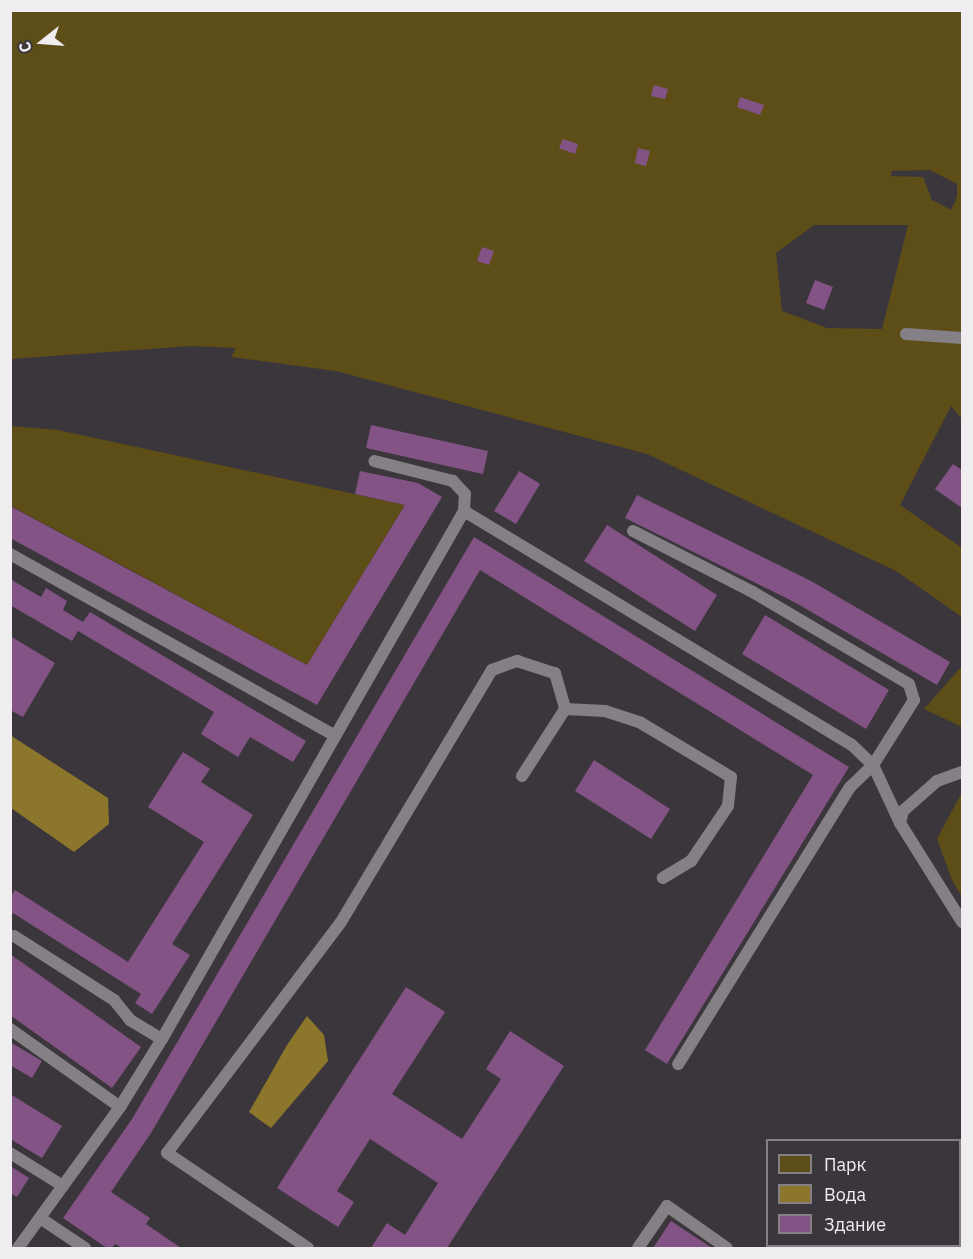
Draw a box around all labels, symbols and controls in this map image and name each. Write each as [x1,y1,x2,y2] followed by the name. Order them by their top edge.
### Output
[12,12,72,72] north arrow
[14,39,36,55] text: С
[766,1139,961,1247] legend
[824,1153,866,1176] text: Парк
[824,1183,866,1206] text: Вода
[824,1213,886,1236] text: Здание

